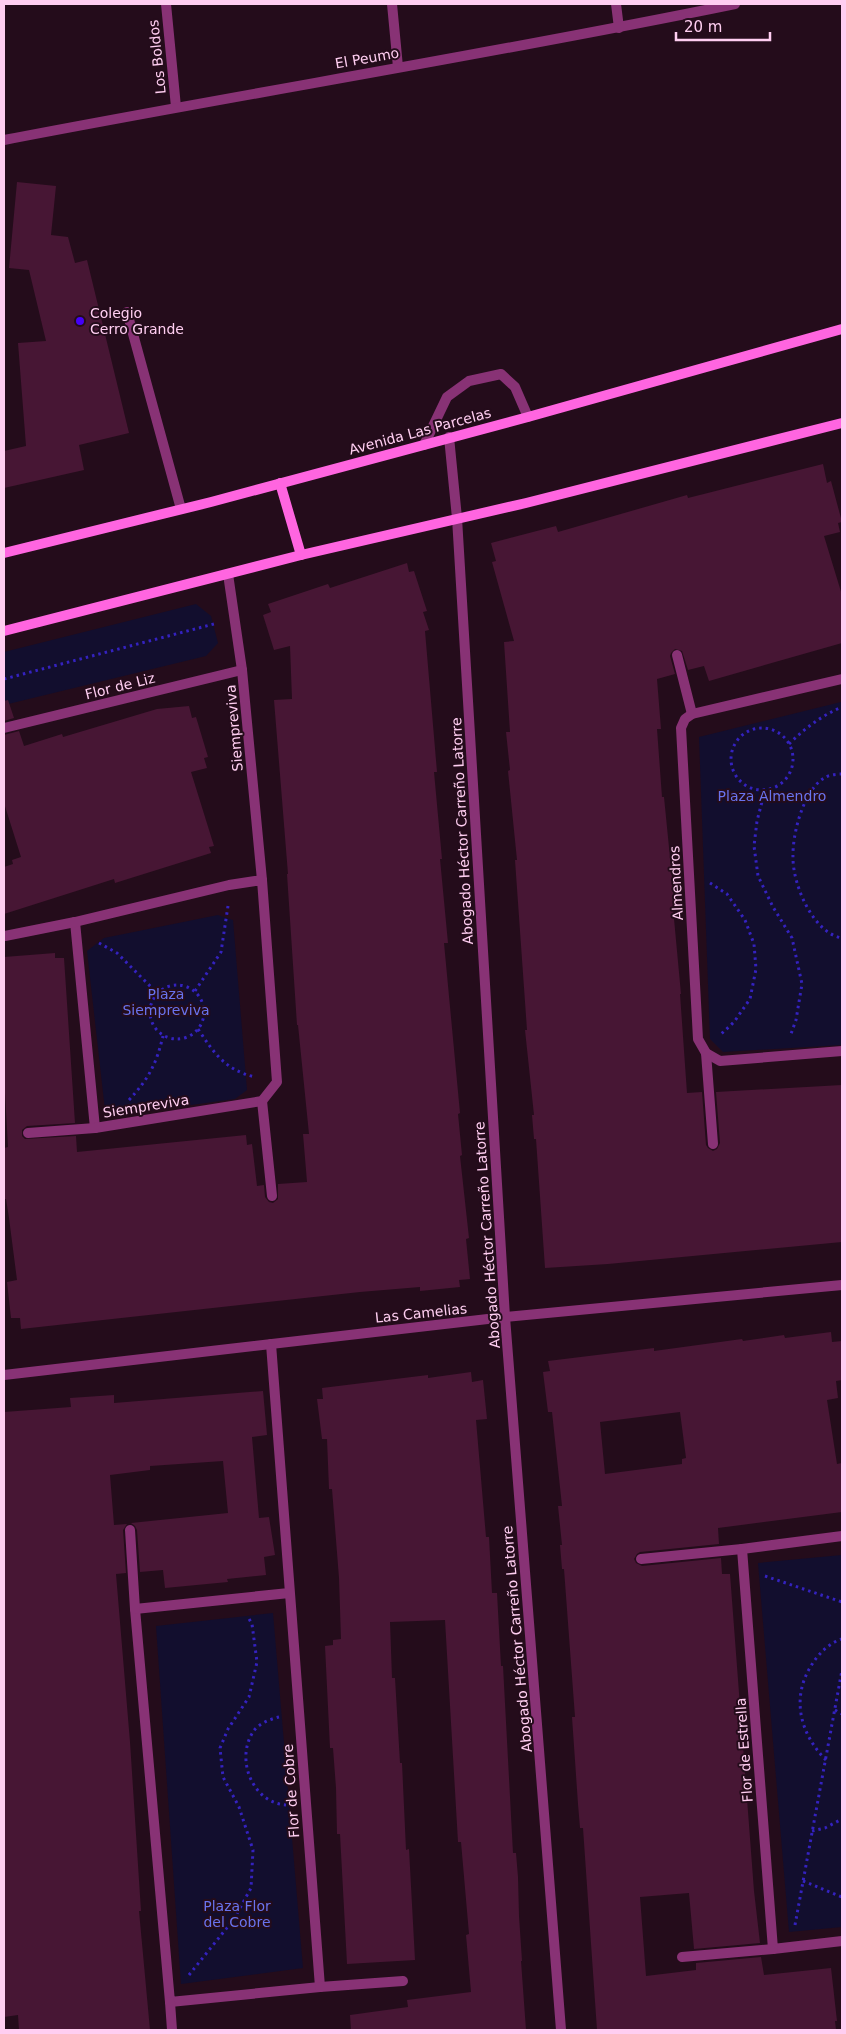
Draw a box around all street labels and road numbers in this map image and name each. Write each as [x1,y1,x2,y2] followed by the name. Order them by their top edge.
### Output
[145,19,169,95] street label: Los Boldos
[334,44,400,72] street label: El Peumo
[347,404,493,458] street label: Avenida Las Parcelas
[83,670,157,702] street label: Flor de Liz
[222,684,246,772] street label: Siempreviva
[448,717,476,945] street label: Abogado Héctor Carreño Latorre
[666,845,686,921] street label: Almendros
[102,1091,190,1121] street label: Siempreviva
[471,1121,503,1349] street label: Abogado Héctor Carreño Latorre
[374,1300,468,1326] street label: Las Camelias
[499,1525,535,1753] street label: Abogado Héctor Carreño Latorre
[732,1697,756,1803] street label: Flor de Estrella
[280,1744,302,1838] street label: Flor de Cobre

